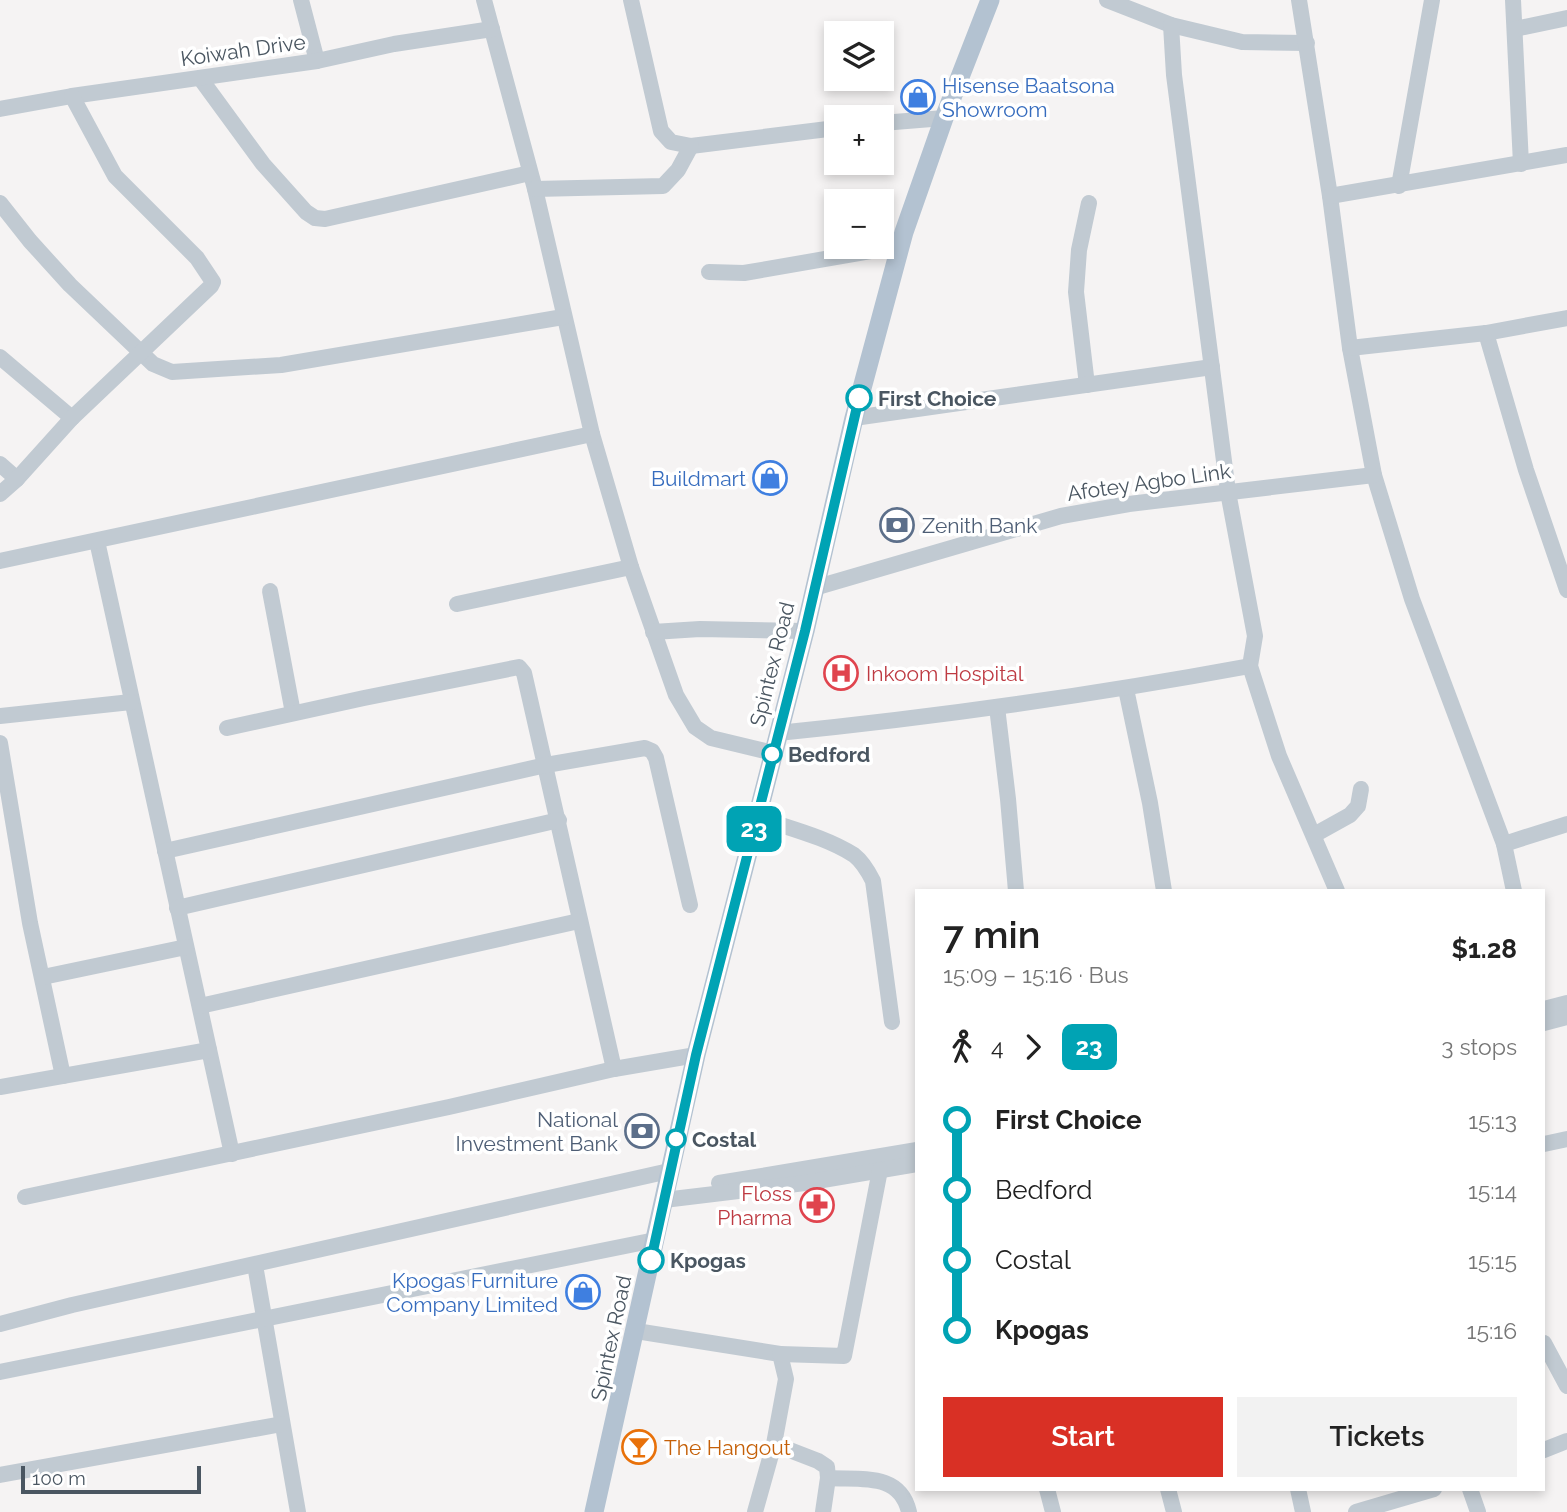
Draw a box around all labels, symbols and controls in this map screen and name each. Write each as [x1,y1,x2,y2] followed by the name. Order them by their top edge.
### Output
[824,21,894,259] map controls
[824,21,894,91] button: layers
[179,29,307,71] street label: Koiwah Drive
[942,73,1115,122] place label: Hisense Baatsona Showroom
[899,78,937,116] shop icon: Hisense Baatsona Showroom
[824,105,894,175] button: +
[824,189,894,259] button: −
[846,385,872,411] marker: First Choice
[878,386,997,411] place label: First Choice
[1066,458,1232,506] street label: Afotey Agbo Link
[751,459,789,497] shop icon: Buildmart
[651,466,746,491] place label: Buildmart
[878,506,916,544] bank icon: Zenith Bank
[922,513,1037,538] place label: Zenith Bank
[744,599,800,729] street label: Spintex Road
[822,654,860,692] hospital icon: Inkoom Hospital
[866,661,1024,686] place label: Inkoom Hospital
[788,742,870,767] place label: Bedford
[762,744,782,764] marker: Bedford
[722,806,786,852] line badge: 23
[741,814,767,843] text: 23
[943,912,1040,957] text: 7 min
[1451,934,1517,964] text: $1.28
[943,961,1129,988] text: 15:09 – 15:16 · Bus
[943,1028,981,1066] icon: walk
[1014,1028,1052,1066] icon: forward
[1076,1032,1103,1061] text: 23
[991,1033,1004,1060] text: 4
[1441,1033,1517,1060] text: 3 stops
[995,1105,1142,1135] text: First Choice
[456,1107,618,1156] place label: National Investment Bank
[1468,1107,1517,1134] text: 15:13
[623,1112,661,1150] bank icon: National Investment Bank
[692,1127,757,1152] place label: Costal
[666,1129,686,1149] marker: Costal
[995,1175,1092,1205] text: Bedford
[1468,1177,1517,1204] text: 15:14
[717,1181,792,1230] place label: Floss Pharma
[798,1186,836,1224] pharmacy icon: Floss Pharma
[995,1245,1071,1275] text: Costal
[638,1247,664,1273] marker: Kpogas
[1468,1247,1517,1274] text: 15:15
[670,1248,746,1273] place label: Kpogas
[386,1268,558,1317] place label: Kpogas Furniture Company Limited
[564,1273,602,1311] shop icon: Kpogas Furniture Company Limited
[586,1273,636,1403] street label: Spintex Road
[995,1315,1089,1345] text: Kpogas
[1467,1317,1517,1344] text: 15:16
[943,1397,1223,1477] button: Start
[1237,1397,1517,1477] button: Tickets
[620,1428,658,1466] bar icon: The Hangout
[664,1435,791,1460] place label: The Hangout
[21,1463,201,1495] scale bar
[32,1467,86,1489] text: 100 m

